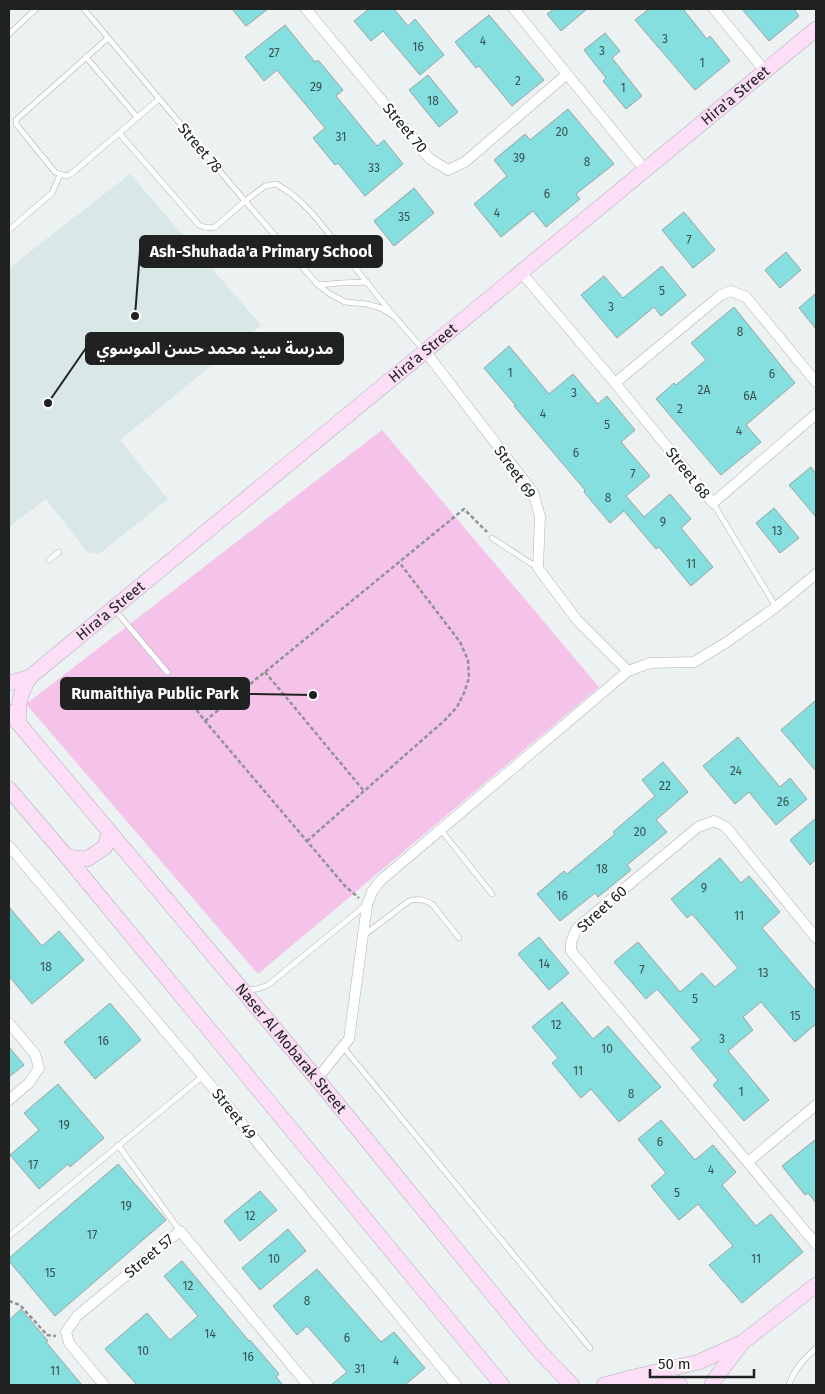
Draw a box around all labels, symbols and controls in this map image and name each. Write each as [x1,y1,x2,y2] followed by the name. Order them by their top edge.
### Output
[662,32,668,46] house number: 3
[480,34,487,48] house number: 4
[412,40,424,54] house number: 16
[599,44,605,58] house number: 3
[268,46,280,60] house number: 27
[699,56,705,70] house number: 1
[697,62,774,129] street label: Hira'a Street
[515,74,521,88] house number: 2
[310,80,322,94] house number: 29
[620,81,626,95] house number: 1
[427,94,439,108] house number: 18
[379,99,431,157] street label: Street 70
[174,120,226,176] street label: Street 78
[556,125,569,139] house number: 20
[336,130,346,144] house number: 31
[513,151,525,165] house number: 39
[584,155,591,169] house number: 8
[368,161,380,175] house number: 33
[544,187,550,201] house number: 6
[494,206,501,220] house number: 4
[398,210,410,224] house number: 35
[686,233,692,247] house number: 7
[140,236,382,267] callout: Ash-Shuhada'a Primary School
[149,242,373,261] text: Ash-Shuhada'a Primary School
[659,284,665,298] house number: 5
[608,300,614,314] house number: 3
[385,319,461,387] street label: Hira'a Street
[737,325,744,339] house number: 8
[86,333,343,364] callout: مدرسة سيد محمد حسن الموسوي
[96,339,334,362] text: مدرسة سيد محمد حسن الموسوي
[507,366,513,380] house number: 1
[769,367,775,381] house number: 6
[698,383,711,397] house number: 2A
[571,386,577,400] house number: 3
[743,389,757,403] house number: 6A
[677,402,683,416] house number: 2
[540,407,547,421] house number: 4
[604,418,610,432] house number: 5
[736,424,743,438] house number: 4
[490,442,540,502] street label: Street 69
[662,444,714,502] street label: Street 68
[573,446,579,460] house number: 6
[630,467,636,481] house number: 7
[605,491,612,505] house number: 8
[660,515,666,529] house number: 9
[771,524,783,538] house number: 13
[686,557,696,571] house number: 11
[72,577,149,644] street label: Hira'a Street
[61,678,249,709] callout: Rumaithiya Public Park
[71,684,239,703] text: Rumaithiya Public Park
[730,764,743,778] house number: 24
[659,779,671,793] house number: 22
[777,795,789,809] house number: 26
[634,825,647,839] house number: 20
[596,862,608,876] house number: 18
[701,881,707,895] house number: 9
[573,882,631,936] street label: Street 60
[556,889,568,903] house number: 16
[734,909,744,923] house number: 11
[538,957,550,971] house number: 14
[40,960,52,974] house number: 18
[639,963,645,977] house number: 7
[757,966,769,980] house number: 13
[232,980,351,1117] street label: Naser Al Mobarak Street
[692,992,698,1006] house number: 5
[789,1009,801,1023] house number: 15
[550,1018,562,1032] house number: 12
[719,1032,725,1046] house number: 3
[97,1034,109,1048] house number: 16
[601,1042,613,1056] house number: 10
[573,1064,583,1078] house number: 11
[208,1085,260,1143] street label: Street 49
[738,1085,744,1099] house number: 1
[628,1087,635,1101] house number: 8
[58,1118,70,1132] house number: 19
[657,1135,663,1149] house number: 6
[28,1158,38,1172] house number: 17
[708,1163,715,1177] house number: 4
[674,1186,680,1200] house number: 5
[120,1199,132,1213] house number: 19
[244,1209,256,1223] house number: 12
[87,1228,97,1242] house number: 17
[121,1230,177,1282] street label: Street 57
[268,1252,280,1266] house number: 10
[751,1252,761,1266] house number: 11
[44,1266,56,1280] house number: 15
[182,1279,194,1293] house number: 12
[304,1294,311,1308] house number: 8
[204,1327,216,1341] house number: 14
[344,1331,350,1345] house number: 6
[137,1344,149,1358] house number: 10
[650,1346,754,1378] scale bar
[242,1350,254,1364] house number: 16
[393,1354,400,1368] house number: 4
[658,1355,691,1373] text: 50 m
[355,1362,365,1376] house number: 31
[50,1364,60,1378] house number: 11

